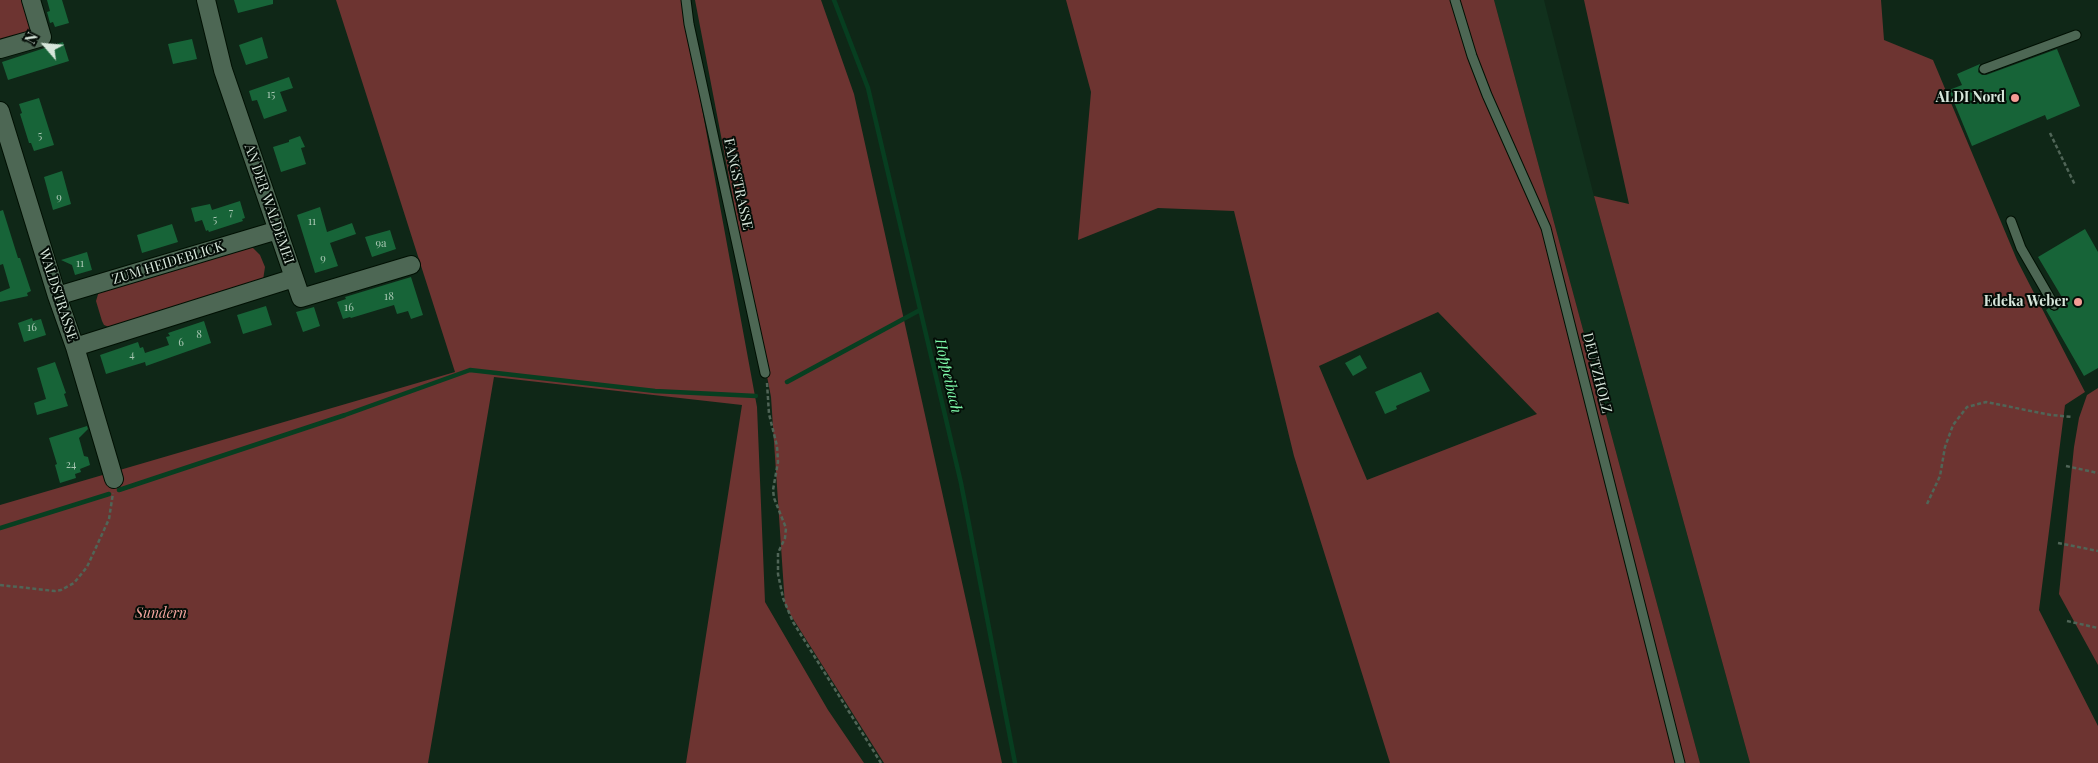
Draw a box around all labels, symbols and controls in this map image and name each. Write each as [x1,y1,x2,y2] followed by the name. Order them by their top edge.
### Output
[20,20,70,70] north arrow
[20,29,42,47] text: N
[267,88,275,102] house number: 15
[1936,90,2005,106] place label: ALDI Nord
[2009,92,2021,104] marker: ALDI Nord
[38,129,42,143] house number: 5
[720,137,756,231] street label: FANGSTRASSE
[241,142,297,266] street label: AN DER WALDEMEI
[56,191,62,205] house number: 9
[229,206,233,220] house number: 7
[213,213,217,227] house number: 5
[308,215,316,229] house number: 11
[375,237,387,251] house number: 9a
[110,238,226,288] street label: ZUM HEIDEBLICK
[35,246,81,344] street label: WALDSTRASSE
[320,252,326,266] house number: 9
[76,257,84,271] house number: 11
[384,290,394,304] house number: 18
[1984,294,2068,310] place label: Edeka Weber
[2072,296,2084,308] marker: Edeka Weber
[344,301,354,315] house number: 16
[27,321,37,335] house number: 16
[196,328,202,342] house number: 8
[1579,331,1615,415] street label: DEUTZHOLZ
[178,336,184,350] house number: 6
[931,337,965,415] water label: Hoppeibach
[129,348,135,362] house number: 4
[66,458,76,472] house number: 24
[135,606,187,622] park label: Sundern

